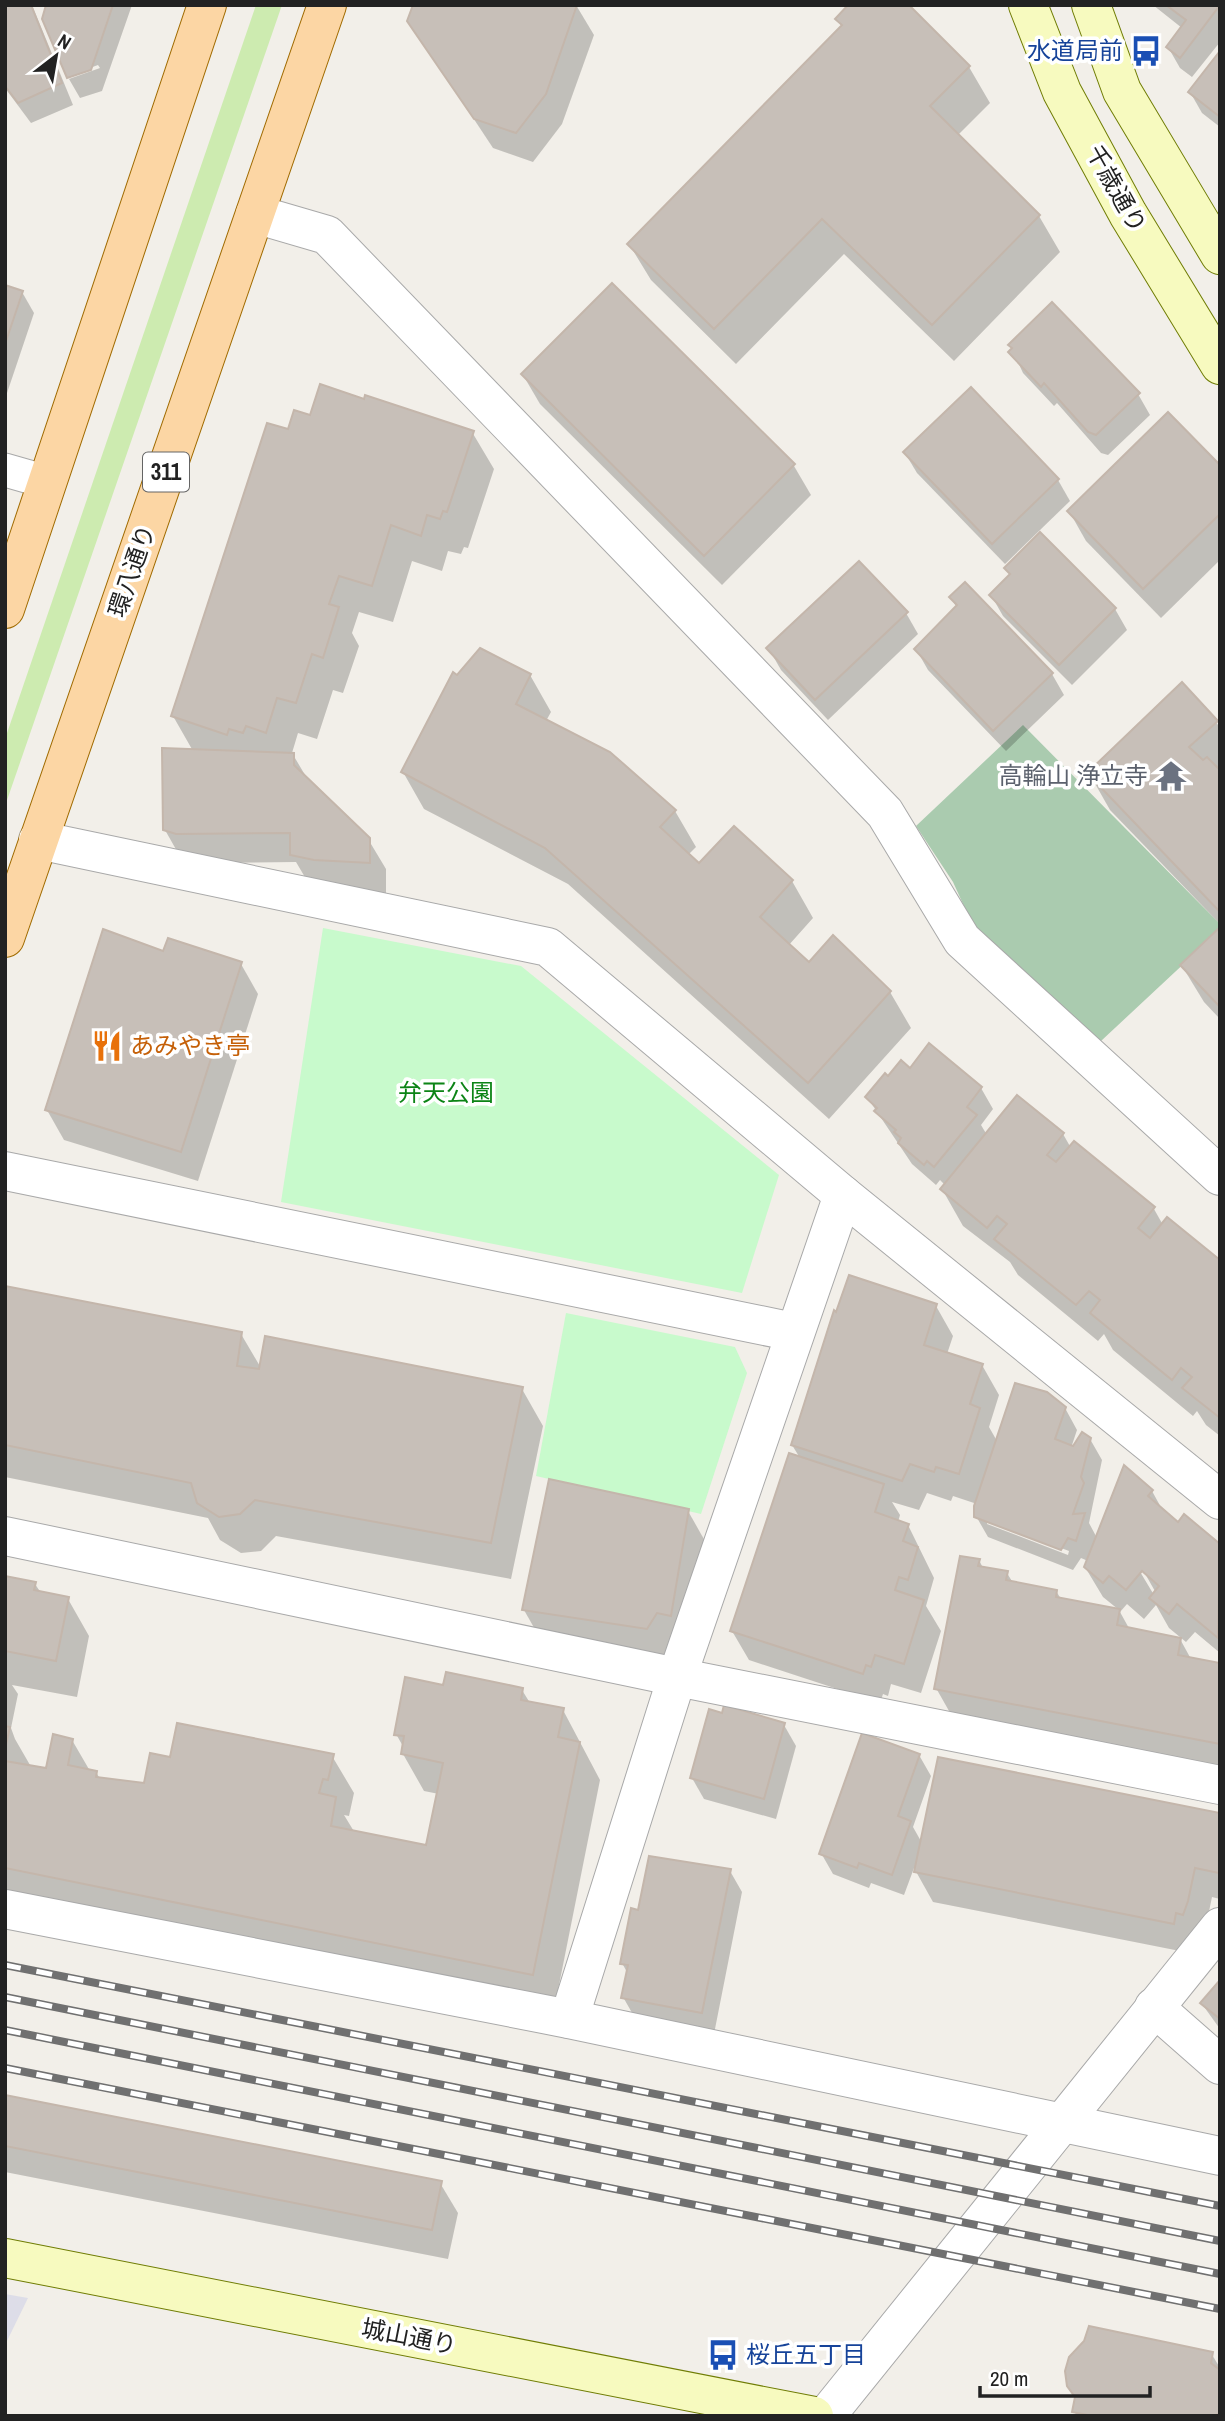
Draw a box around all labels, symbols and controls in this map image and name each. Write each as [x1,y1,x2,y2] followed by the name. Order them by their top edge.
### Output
[21,21,91,91] north arrow
[53,27,76,55] text: N
[1027,34,1123,66] place label: 水道局前
[1129,34,1163,68] bus stop icon: 水道局前
[1080,139,1154,238] street label: 千歳通り
[143,452,189,492] road number: 311
[100,520,162,621] street label: 環八通り
[999,759,1148,791] place label: 高輪山 浄立寺
[1154,759,1188,793] temple icon: 高輪山 浄立寺
[90,1029,124,1063] restaurant icon: あみやき亭
[130,1029,250,1061] place label: あみやき亭
[398,1076,494,1108] park label: 弁天公園
[359,2311,459,2361] street label: 城山通り
[706,2338,740,2372] bus stop icon: 桜丘五丁目
[746,2338,866,2370] place label: 桜丘五丁目
[980,2354,1150,2398] scale bar
[990,2364,1028,2393] text: 20 m

